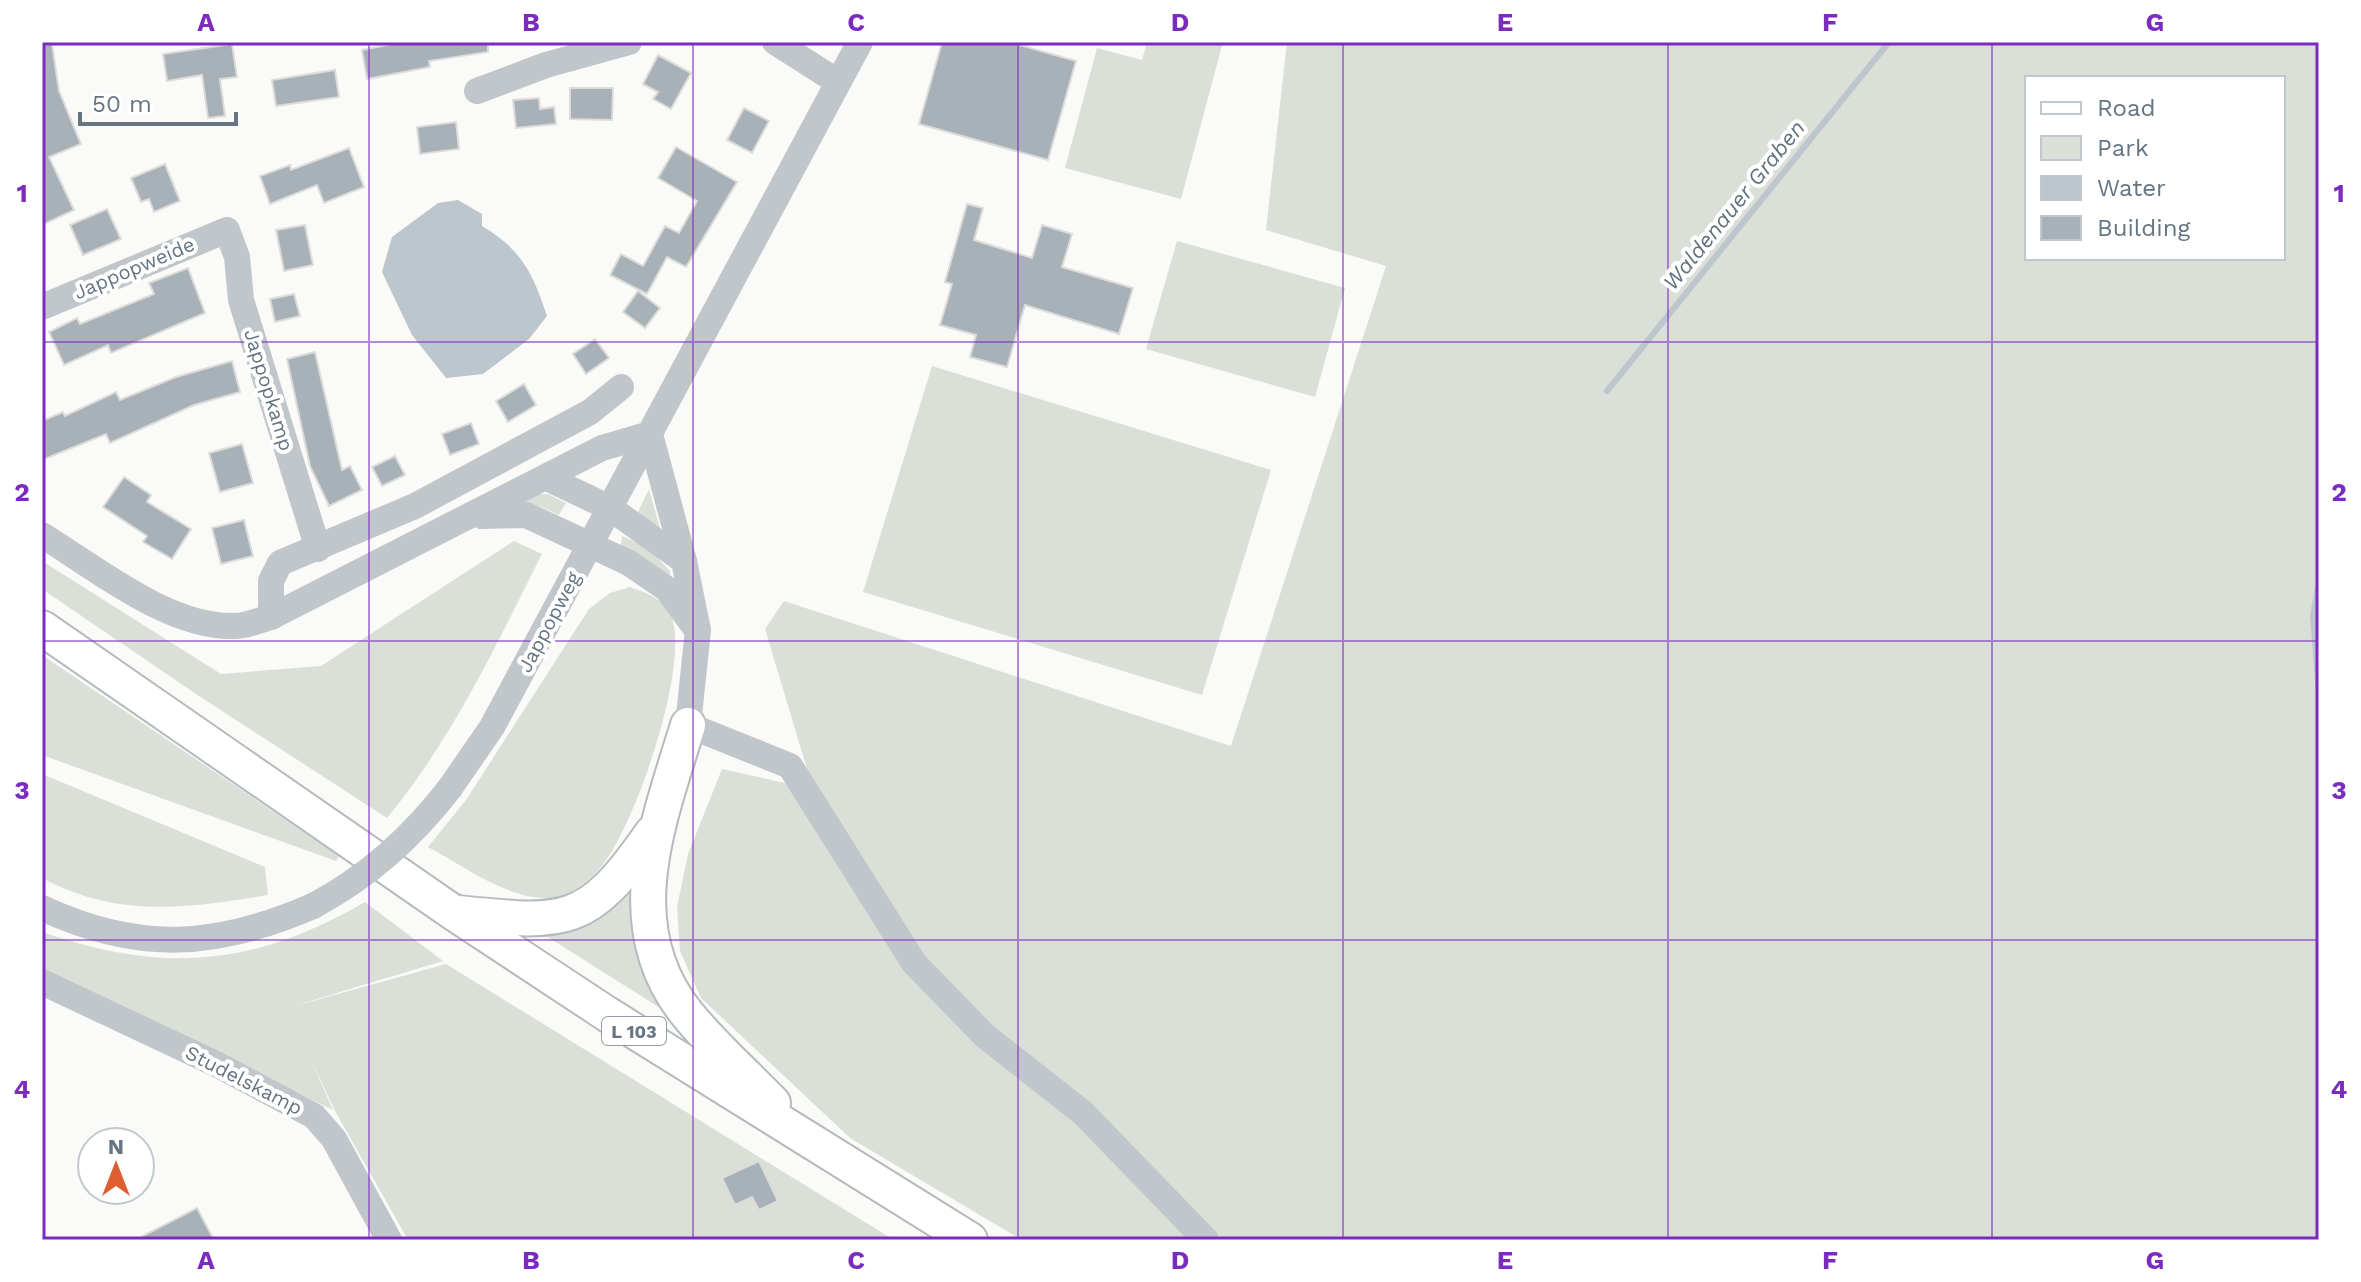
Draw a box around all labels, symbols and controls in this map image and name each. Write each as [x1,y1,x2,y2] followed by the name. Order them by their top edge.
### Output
[197,7,215,37] text: A
[522,7,540,37] text: B
[847,7,865,37] text: C
[1171,7,1189,37] text: D
[1497,7,1513,37] text: E
[1822,7,1838,37] text: F
[2146,7,2164,37] text: G
[80,76,236,126] scale bar
[2025,76,2285,260] legend
[92,90,152,118] text: 50 m
[2097,94,2156,122] text: Road
[1658,115,1810,295] water label: Waldenauer Graben
[2097,134,2149,162] text: Park
[2097,174,2166,202] text: Water
[16,178,28,208] text: 1
[2333,178,2345,208] text: 1
[2097,214,2190,242] text: Building
[70,232,198,304] street label: Jappopweide
[239,326,299,454] street label: Jappopkamp
[14,477,30,507] text: 2
[2331,477,2347,507] text: 2
[513,567,586,676] street label: Jappopweg
[14,775,30,805] text: 3
[2331,775,2347,805] text: 3
[602,1017,666,1045] road number: L 103
[181,1040,307,1120] street label: Studelskamp
[14,1074,31,1104] text: 4
[2331,1074,2348,1104] text: 4
[76,1126,156,1206] north arrow
[108,1134,124,1159] text: N
[197,1245,215,1275] text: A
[522,1245,540,1275] text: B
[847,1245,865,1275] text: C
[1171,1245,1189,1275] text: D
[1497,1245,1513,1275] text: E
[1822,1245,1838,1275] text: F
[2146,1245,2164,1275] text: G

